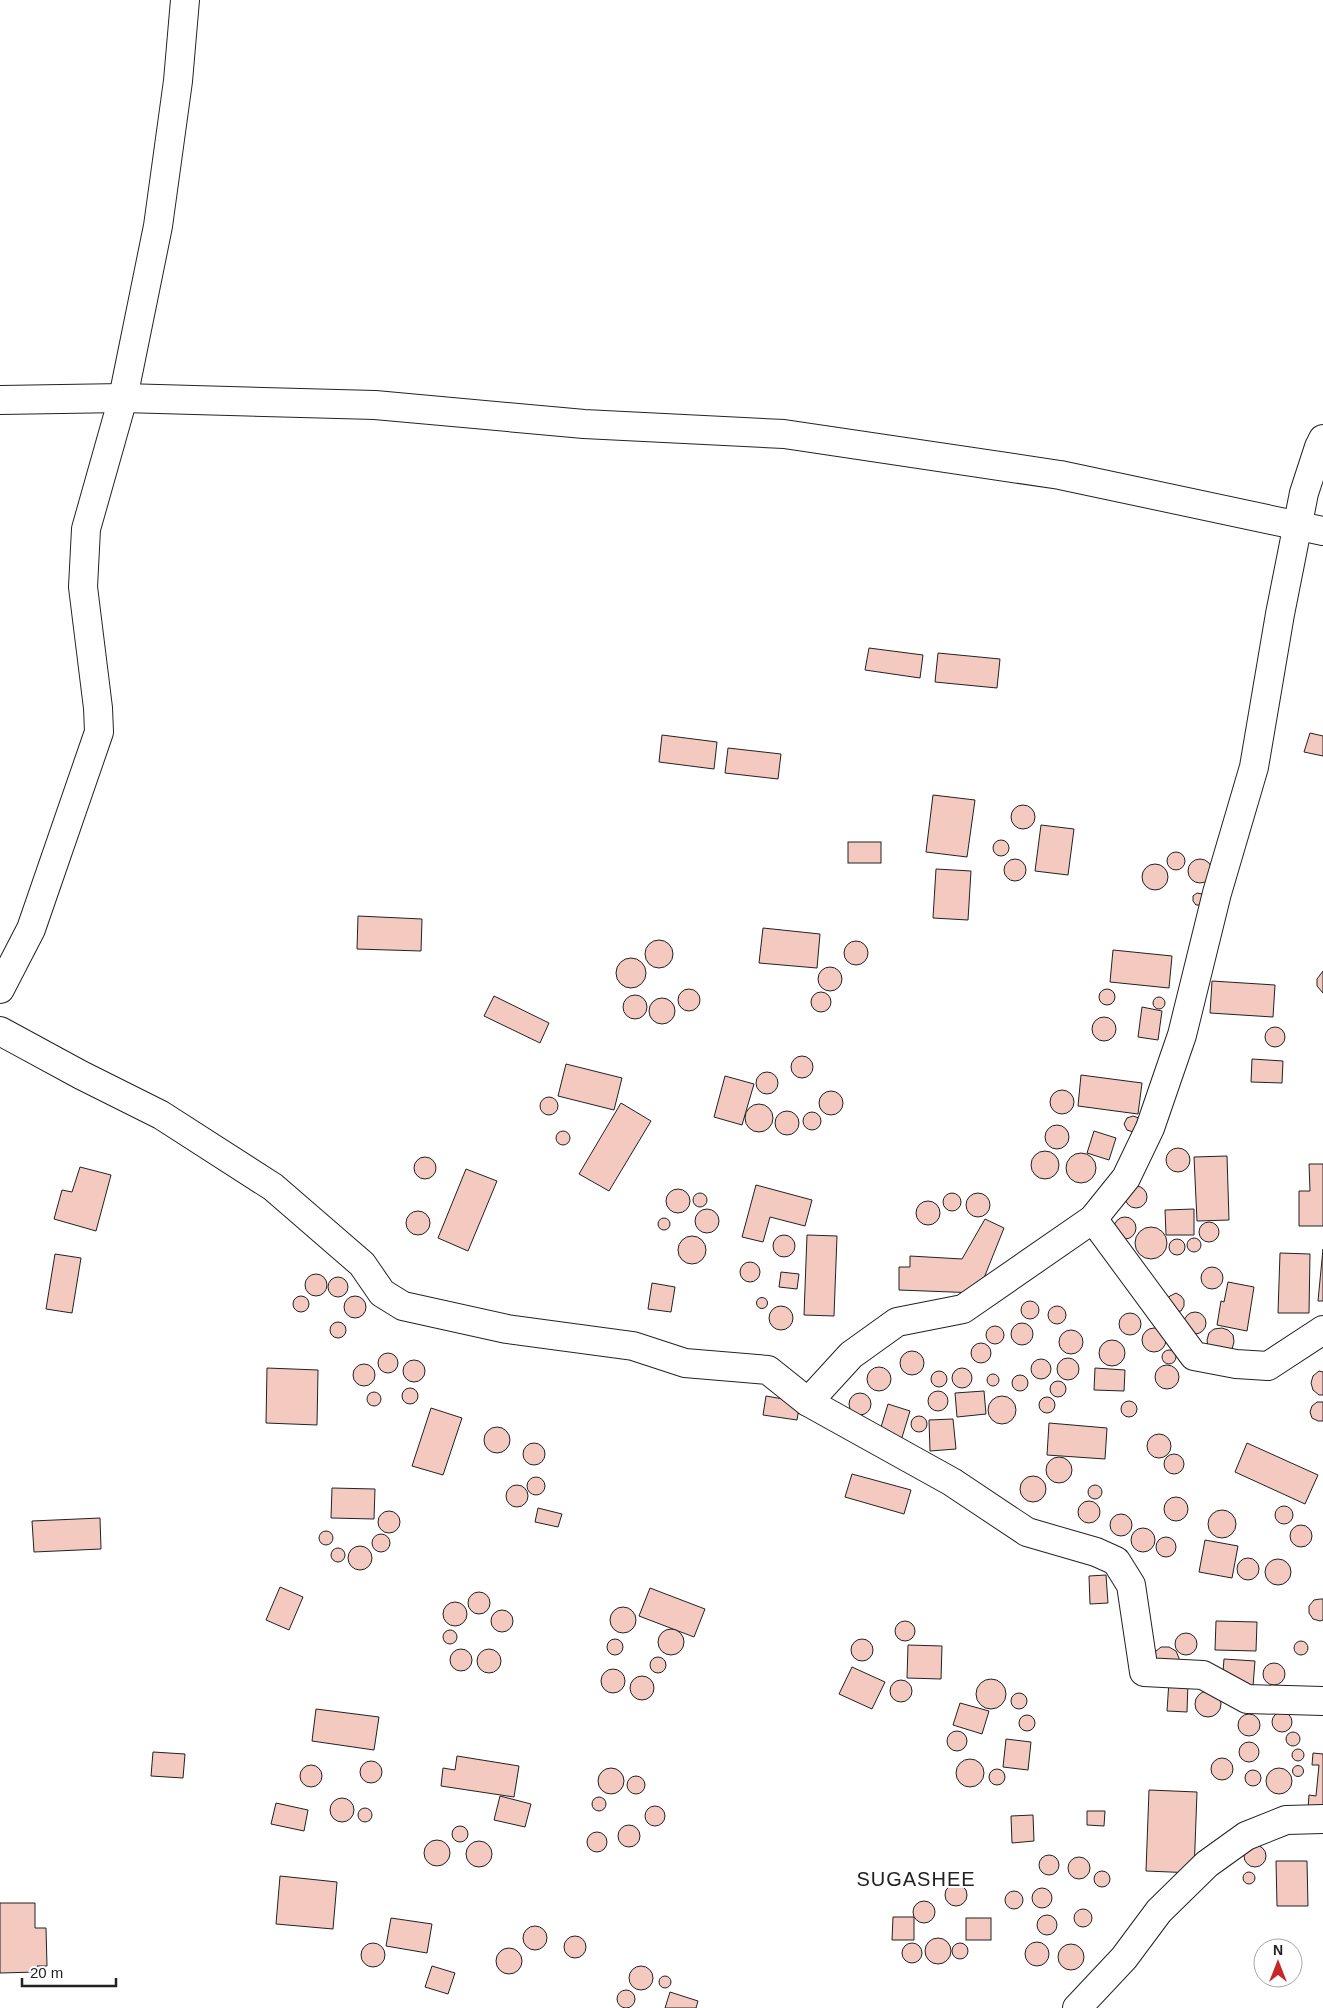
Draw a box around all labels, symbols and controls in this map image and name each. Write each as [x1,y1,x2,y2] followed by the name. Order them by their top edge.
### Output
[856,1868,976,1890] district label: SUGASHEE
[1253,1938,1303,1988] north arrow
[1273,1942,1283,1958] text: N
[22,1956,116,1988] scale bar
[30,1964,63,1981] text: 20 m

